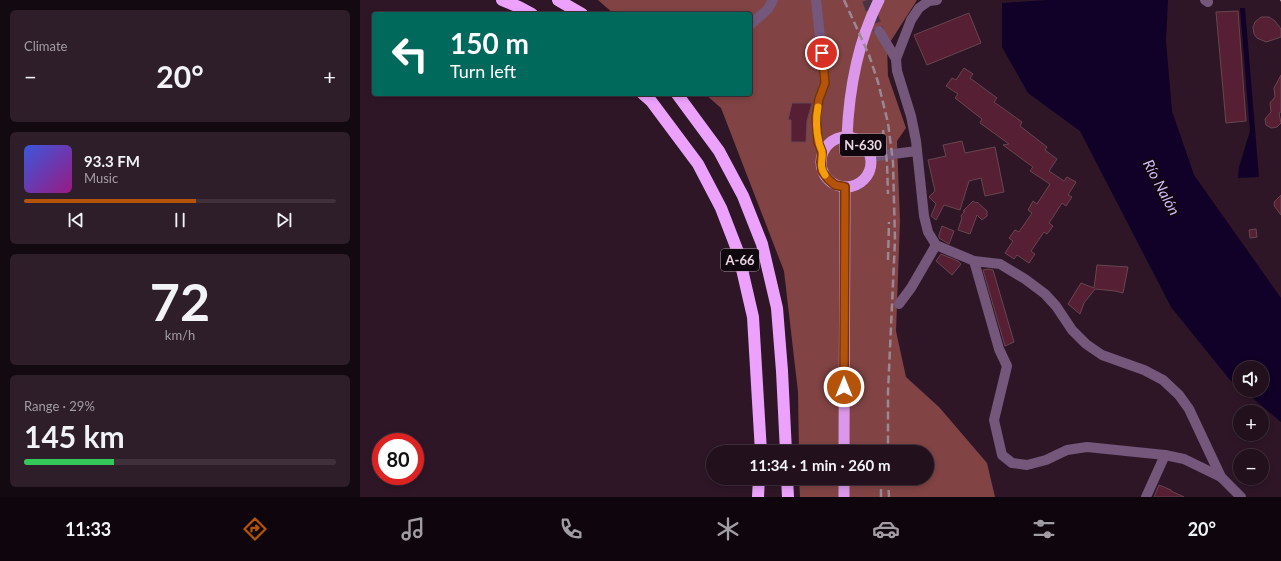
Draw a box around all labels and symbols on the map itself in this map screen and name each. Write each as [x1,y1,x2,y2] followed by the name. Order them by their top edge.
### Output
[805,36,839,70] pin
[840,134,886,156] road number: N-630
[1140,156,1184,218] water label: Río Nalón
[721,249,759,271] road number: A-66
[823,366,865,408] position arrow
[372,433,424,485] speed limit sign: 80

